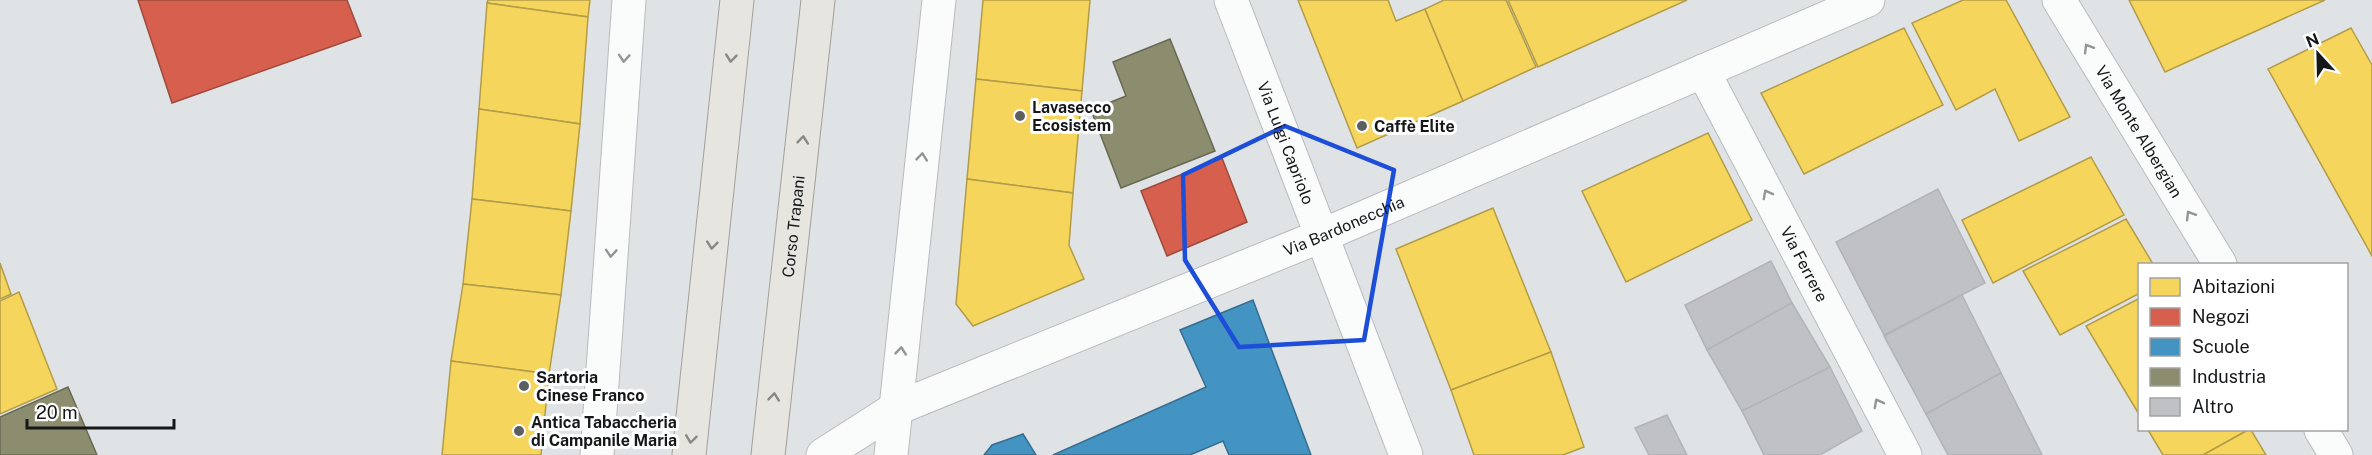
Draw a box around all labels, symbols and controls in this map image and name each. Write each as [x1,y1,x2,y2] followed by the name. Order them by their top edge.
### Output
[2288,24,2348,84] north arrow
[2303,29,2322,52] text: N
[2084,44,2096,54] one-way arrow
[618,54,631,63] one-way arrow
[725,54,738,63] one-way arrow
[2091,62,2186,201] street label: Via Monte Albergian
[1253,79,1318,207] street label: Via Luigi Capriolo
[1032,98,1111,135] place label: Lavasecco Ecosistem
[1013,109,1027,123] marker: Lavasecco Ecosistem
[1374,117,1455,136] place label: Caffè Elite
[1355,119,1369,133] marker: Caffè Elite
[796,136,809,145] one-way arrow
[915,153,928,162] one-way arrow
[779,174,809,278] street label: Corso Trapani
[1763,189,1774,200] one-way arrow
[1281,192,1407,260] street label: Via Bardonecchia
[2185,211,2197,221] one-way arrow
[1776,223,1832,305] street label: Via Ferrere
[706,241,718,250] one-way arrow
[605,248,618,257] one-way arrow
[2138,263,2348,431] legend
[2192,276,2275,297] text: Abitazioni
[2192,306,2250,327] text: Negozi
[2192,336,2250,357] text: Scuole
[895,347,907,356] one-way arrow
[2192,366,2266,387] text: Industria
[536,368,644,405] place label: Sartoria Cinese Franco
[517,379,531,393] marker: Sartoria Cinese Franco
[27,392,174,430] scale bar
[768,392,780,401] one-way arrow
[2192,396,2234,417] text: Altro
[1874,399,1885,410] one-way arrow
[36,402,78,423] text: 20 m
[531,413,677,450] place label: Antica Tabaccheria di Campanile Maria
[512,424,526,438] marker: Antica Tabaccheria di Campanile Maria
[685,435,698,444] one-way arrow

